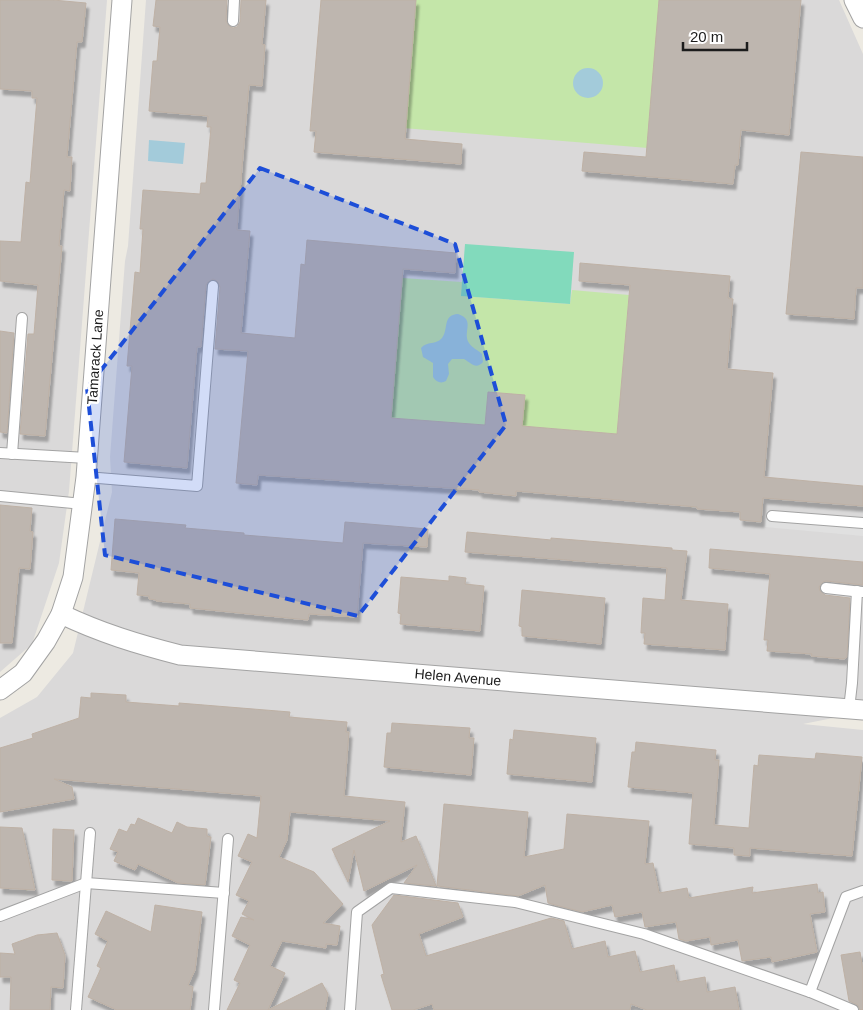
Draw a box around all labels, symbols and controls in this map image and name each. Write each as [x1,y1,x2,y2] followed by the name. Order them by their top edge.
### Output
[683,20,747,52] scale bar
[690,28,723,45] text: 20 m
[84,308,106,405] street label: Tamarack Lane
[414,665,502,689] street label: Helen Avenue

